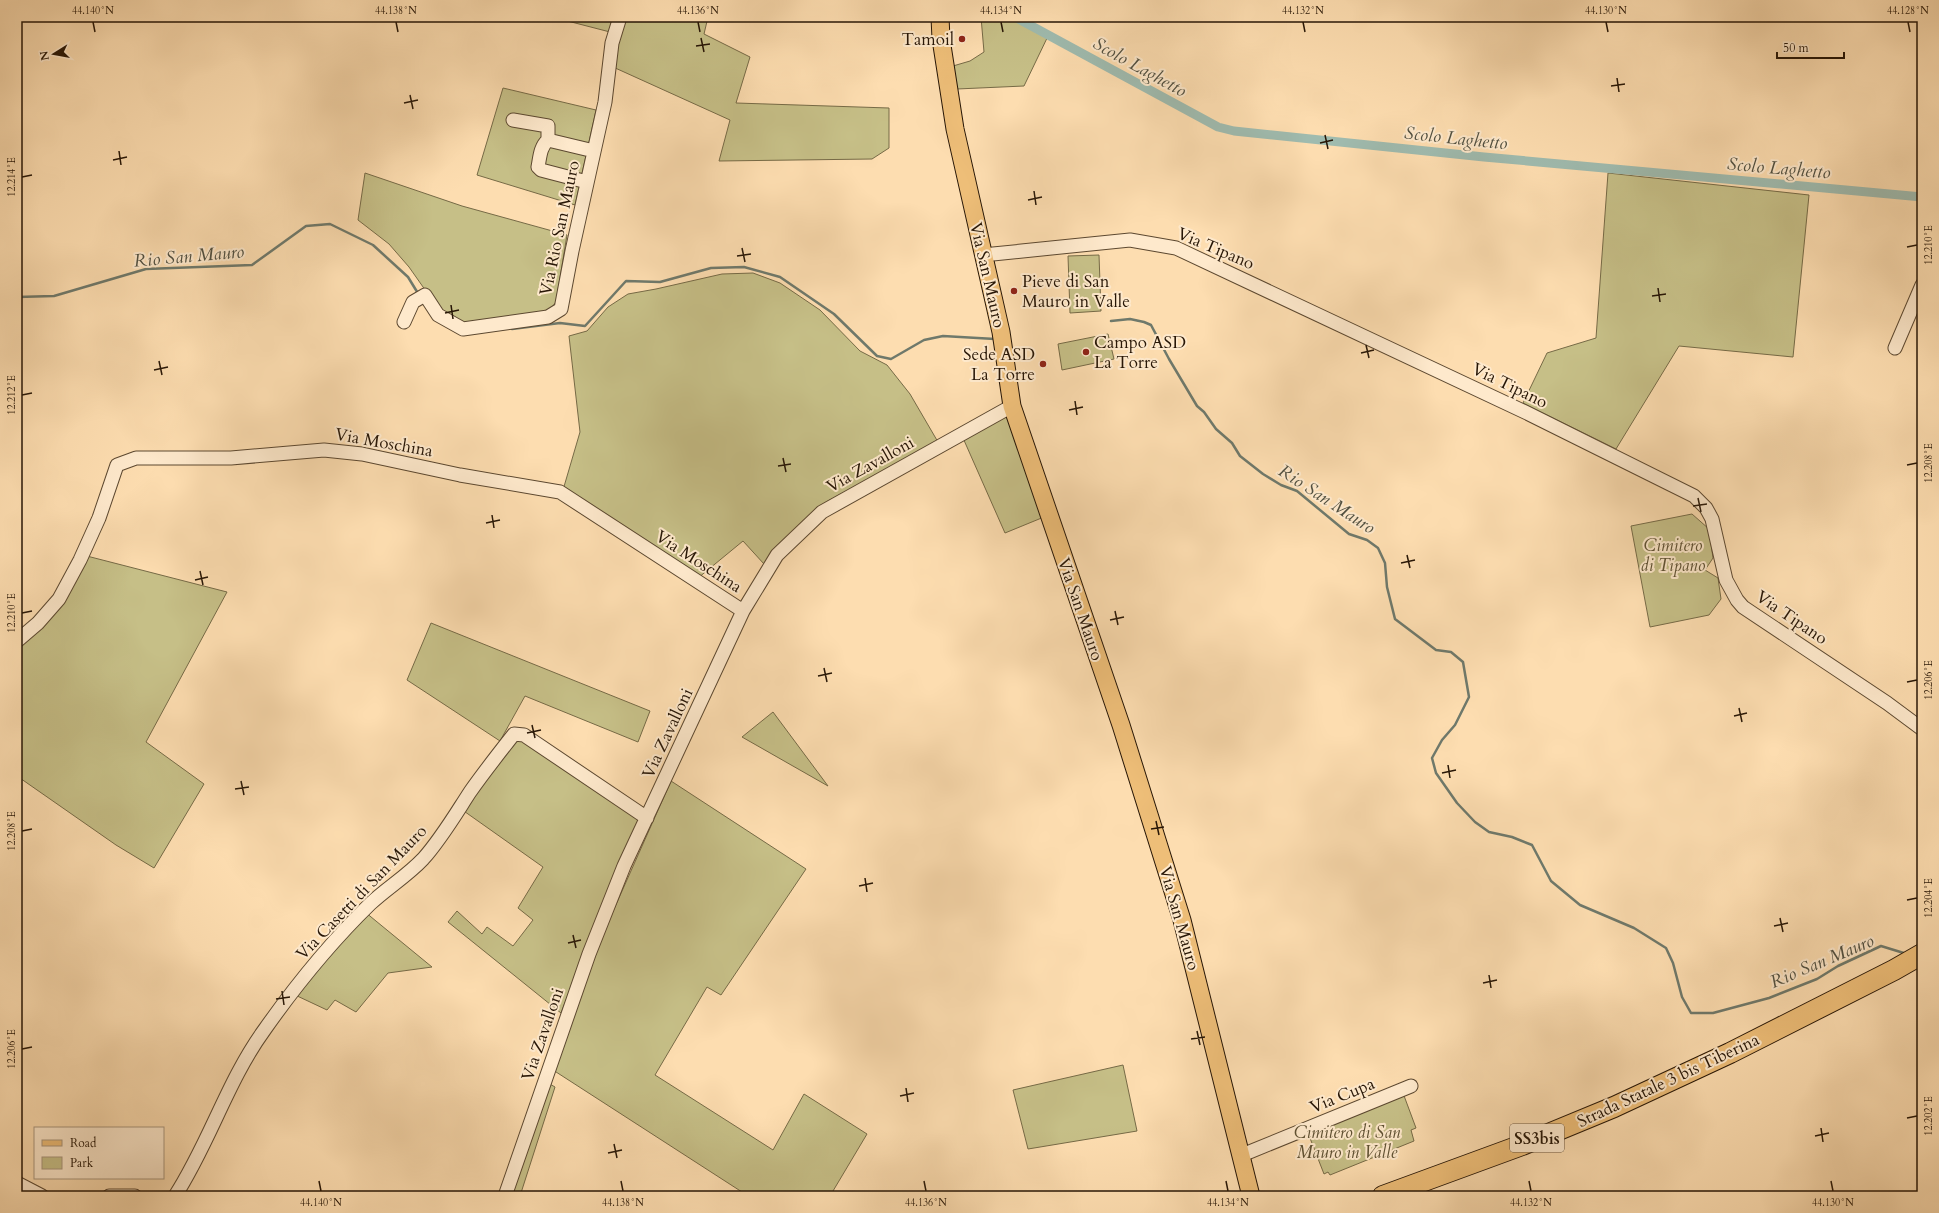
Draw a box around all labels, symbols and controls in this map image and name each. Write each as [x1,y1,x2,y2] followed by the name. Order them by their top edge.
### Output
[72,4,114,18] text: 44.140°N
[375,4,417,18] text: 44.138°N
[677,4,719,18] text: 44.136°N
[980,4,1022,18] text: 44.134°N
[1282,4,1324,18] text: 44.132°N
[1585,4,1627,18] text: 44.130°N
[1887,4,1929,18] text: 44.128°N
[902,28,955,51] place label: Tamoil
[1088,31,1191,104] water label: Scolo Laghetto
[34,34,74,74] north arrow
[957,34,967,44] marker: Tamoil
[1777,34,1844,60] scale bar
[1783,40,1810,56] text: 50 m
[36,49,53,62] text: N
[1403,121,1509,156] water label: Scolo Laghetto
[1726,152,1832,185] water label: Scolo Laghetto
[5,157,19,197] text: 12.214°E
[534,158,585,298] street label: Via Rio San Mauro
[964,220,1011,330] street label: Via San Mauro
[1174,222,1258,275] street label: Via Tipano
[1922,225,1936,265] text: 12.210°E
[133,239,245,274] water label: Rio San Mauro
[1022,270,1130,313] place label: Pieve di San Mauro in Valle
[1009,286,1019,296] marker: Pieve di San Mauro in Valle
[1094,331,1186,374] place label: Campo ASD La Torre
[963,343,1035,386] place label: Sede ASD La Torre
[1081,347,1091,357] marker: Campo ASD La Torre
[1468,357,1552,414] street label: Via Tipano
[1038,359,1048,369] marker: Sede ASD La Torre
[5,375,19,415] text: 12.212°E
[333,423,435,463] street label: Via Moschina
[822,431,918,498] street label: Via Zavalloni
[1922,443,1936,483] text: 12.208°E
[1273,459,1380,540] water label: Rio San Mauro
[651,525,747,598] street label: Via Moschina
[1641,534,1706,577] park label: Cimitero di Tipano
[1052,555,1109,664] street label: Via San Mauro
[1751,585,1832,650] street label: Via Tipano
[5,593,19,633] text: 12.210°E
[1922,660,1936,700] text: 12.206°E
[637,684,698,782] street label: Via Zavalloni
[5,811,19,851] text: 12.208°E
[291,820,432,965] street label: Via Casetti di San Mauro
[1154,863,1205,973] street label: Via San Mauro
[1922,878,1936,918] text: 12.204°E
[1766,928,1878,995] water label: Rio San Mauro
[516,984,569,1084] street label: Via Zavalloni
[1573,1028,1764,1133] street label: Strada Statale 3 bis Tiberina
[5,1029,19,1069] text: 12.206°E
[1306,1072,1379,1119] street label: Via Cupa
[1922,1096,1936,1136] text: 12.202°E
[1294,1121,1401,1164] park label: Cimitero di San Mauro in Valle
[1510,1124,1564,1152] road number: SS3bis
[34,1127,164,1179] legend
[70,1135,97,1151] text: Road
[70,1155,94,1171] text: Park
[300,1196,342,1210] text: 44.140°N
[602,1196,644,1210] text: 44.138°N
[905,1196,947,1210] text: 44.136°N
[1207,1196,1249,1210] text: 44.134°N
[1510,1196,1552,1210] text: 44.132°N
[1812,1196,1854,1210] text: 44.130°N

